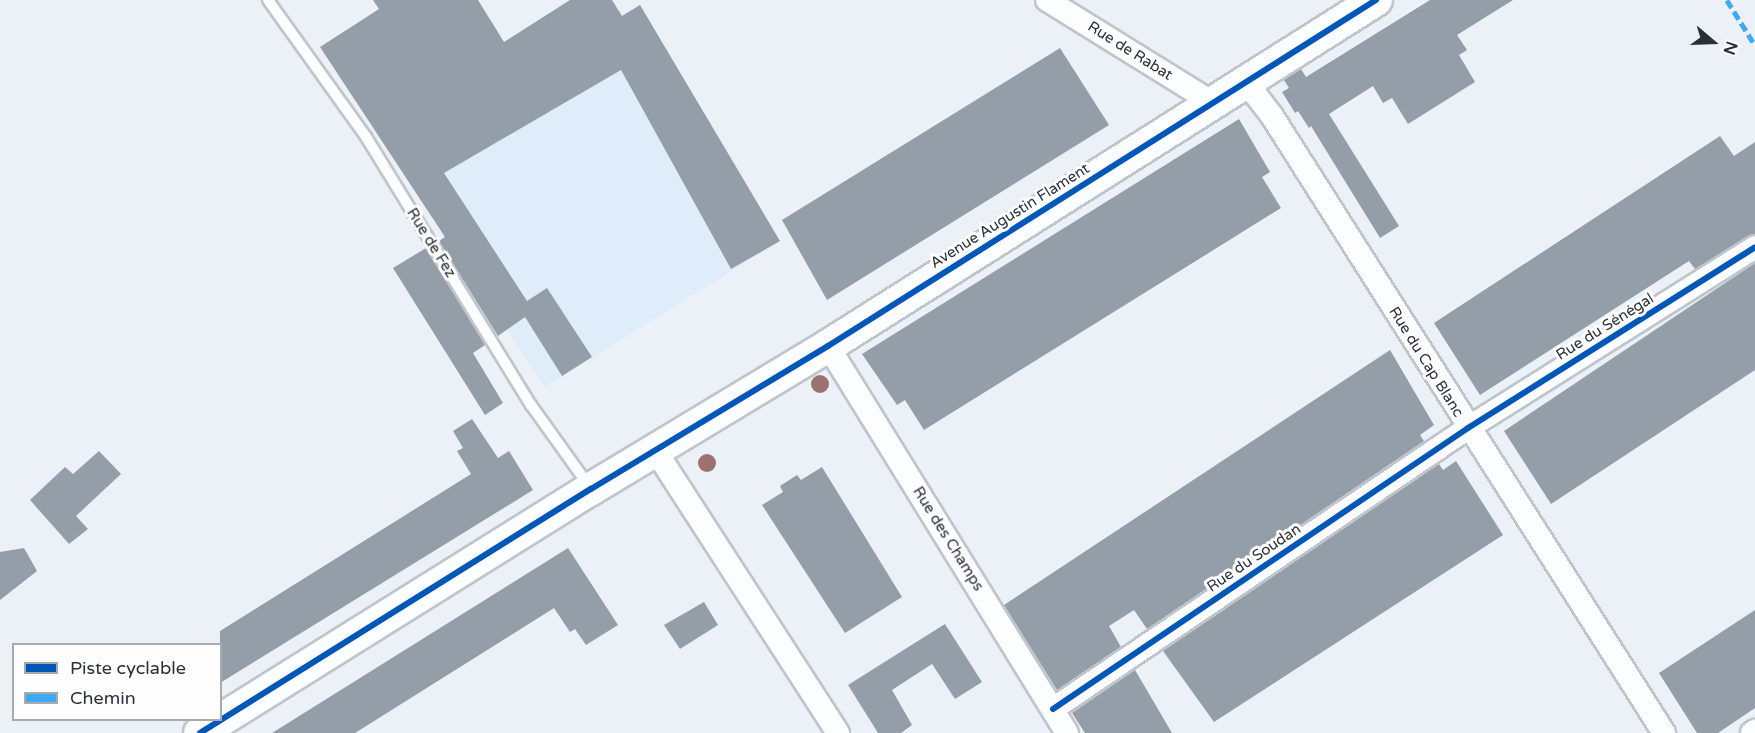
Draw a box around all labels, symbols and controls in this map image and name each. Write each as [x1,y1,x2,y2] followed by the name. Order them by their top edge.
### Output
[1683,12,1743,72] north arrow
[1084,18,1176,84] street label: Rue de Rabat
[1718,39,1742,57] text: N
[927,160,1093,272] street label: Avenue Augustin Flament
[403,205,459,281] street label: Rue de Fez
[1553,290,1657,364] street label: Rue du Sénégal
[1385,304,1467,420] street label: Rue du Cap Blanc
[909,483,987,595] street label: Rue des Champs
[1204,520,1304,596] street label: Rue du Soudan
[12,643,222,721] legend
[70,657,186,679] text: Piste cyclable
[70,687,136,709] text: Chemin

